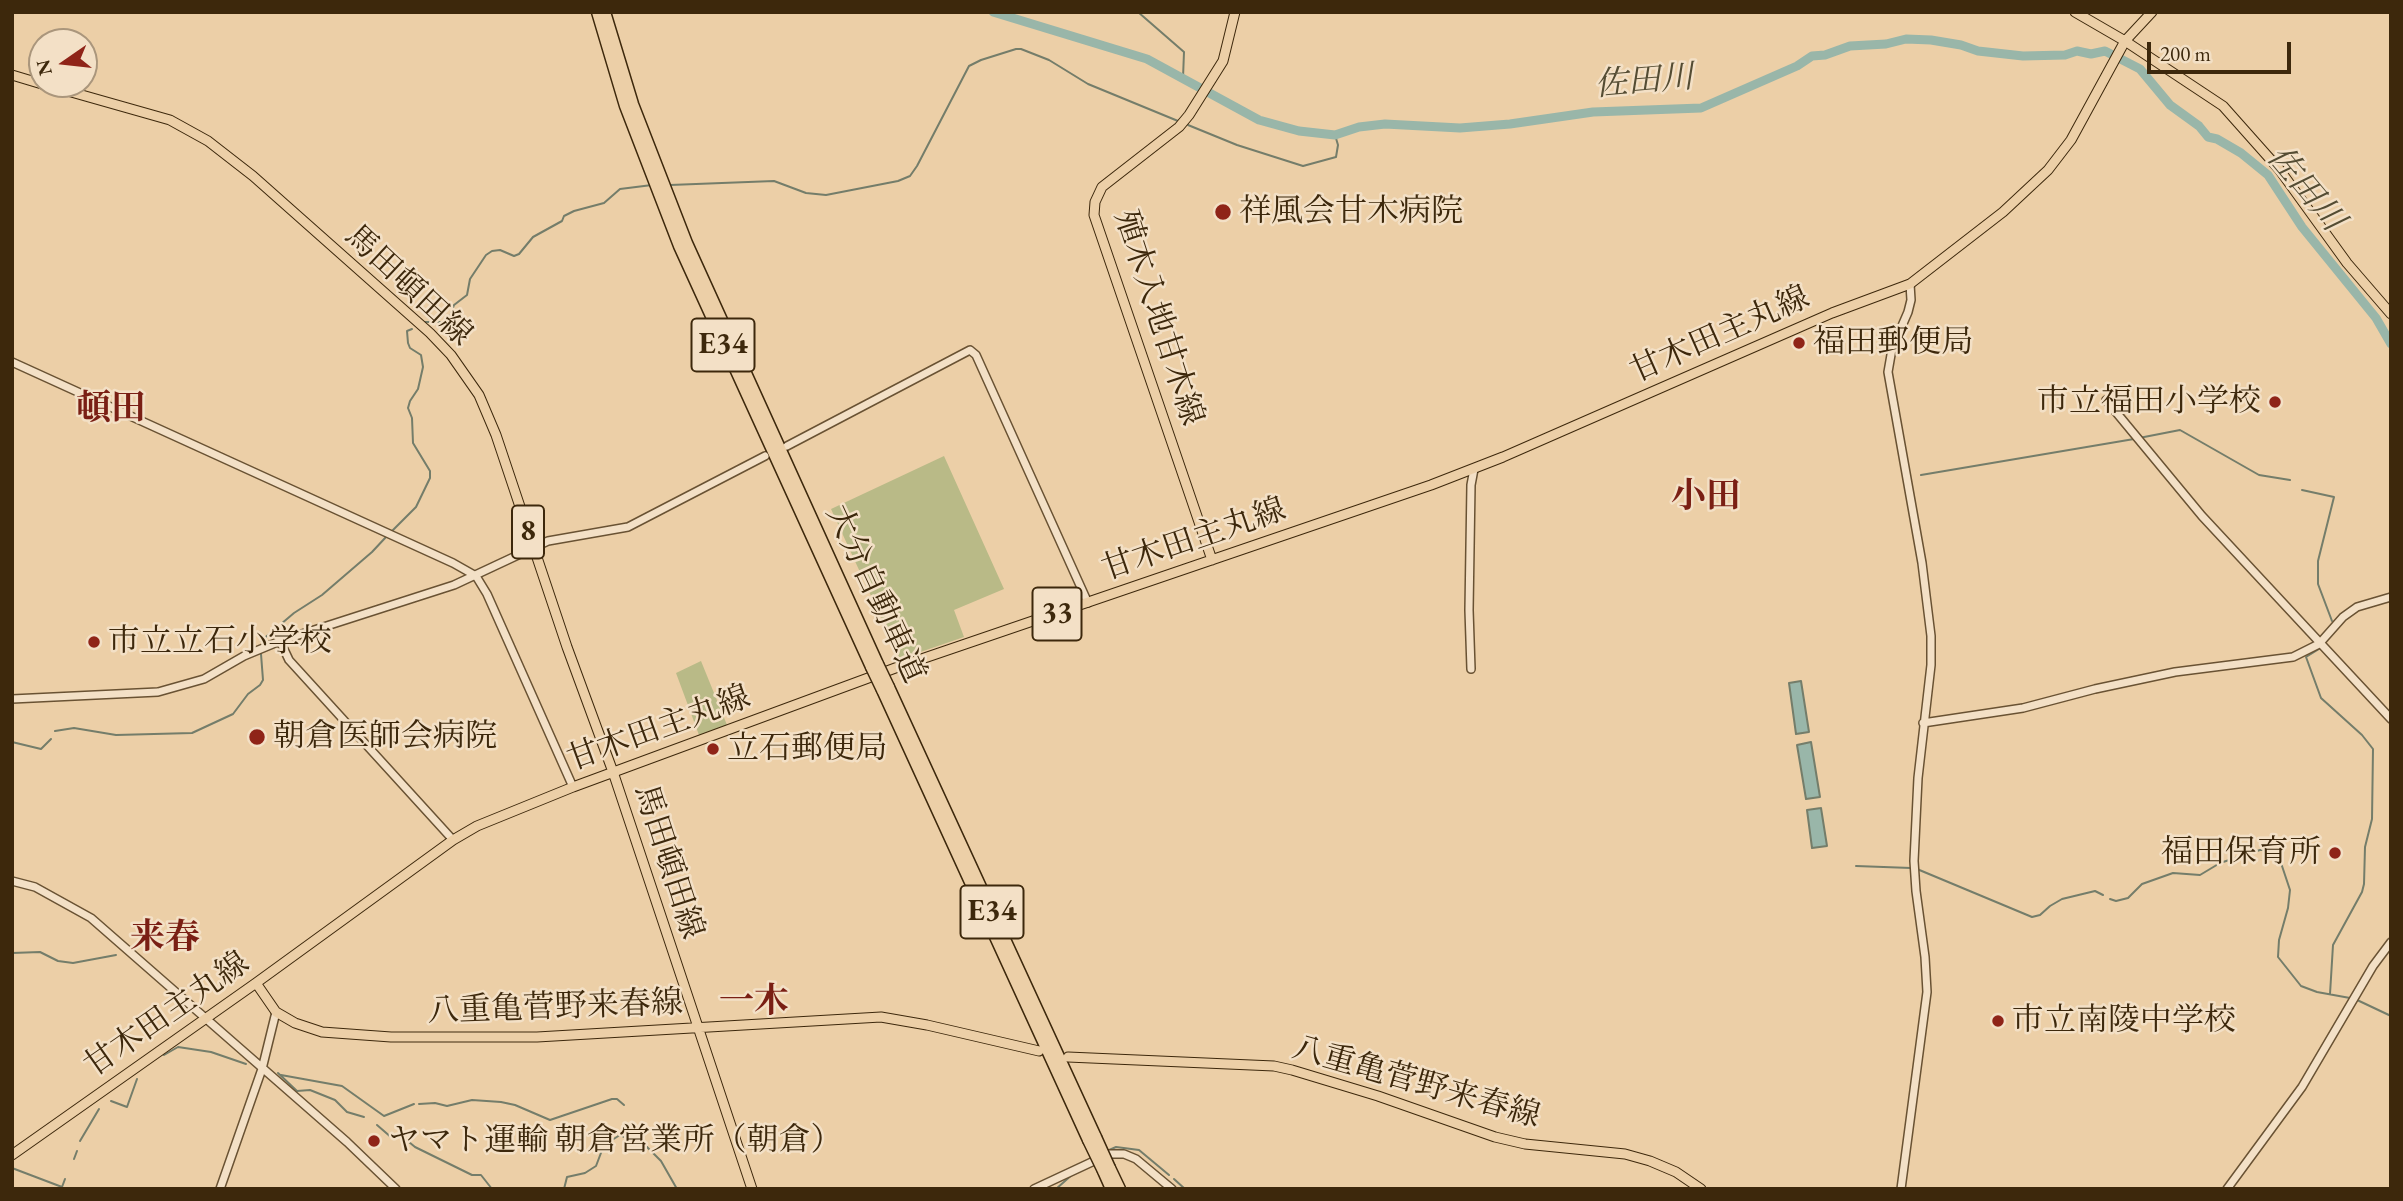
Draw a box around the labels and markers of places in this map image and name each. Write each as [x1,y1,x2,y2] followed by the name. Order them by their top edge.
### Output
[1239,193,1463,231] place label: 祥風会甘木病院
[1213,202,1233,222] marker: 祥風会甘木病院
[1813,324,1973,362] place label: 福田郵便局
[1791,335,1807,351] marker: 福田郵便局
[2037,383,2261,421] place label: 市立福田小学校
[2267,394,2283,410] marker: 市立福田小学校
[108,623,332,661] place label: 市立立石小学校
[86,634,102,650] marker: 市立立石小学校
[273,718,497,756] place label: 朝倉医師会病院
[247,727,267,747] marker: 朝倉医師会病院
[727,730,887,768] place label: 立石郵便局
[705,741,721,757] marker: 立石郵便局
[2161,834,2321,872] place label: 福田保育所
[2327,845,2343,861] marker: 福田保育所
[2012,1002,2236,1040] place label: 市立南陵中学校
[1990,1013,2006,1029] marker: 市立南陵中学校
[388,1122,842,1160] place label: ヤマト運輸 朝倉営業所（朝倉）
[366,1133,382,1149] marker: ヤマト運輸 朝倉営業所（朝倉）

